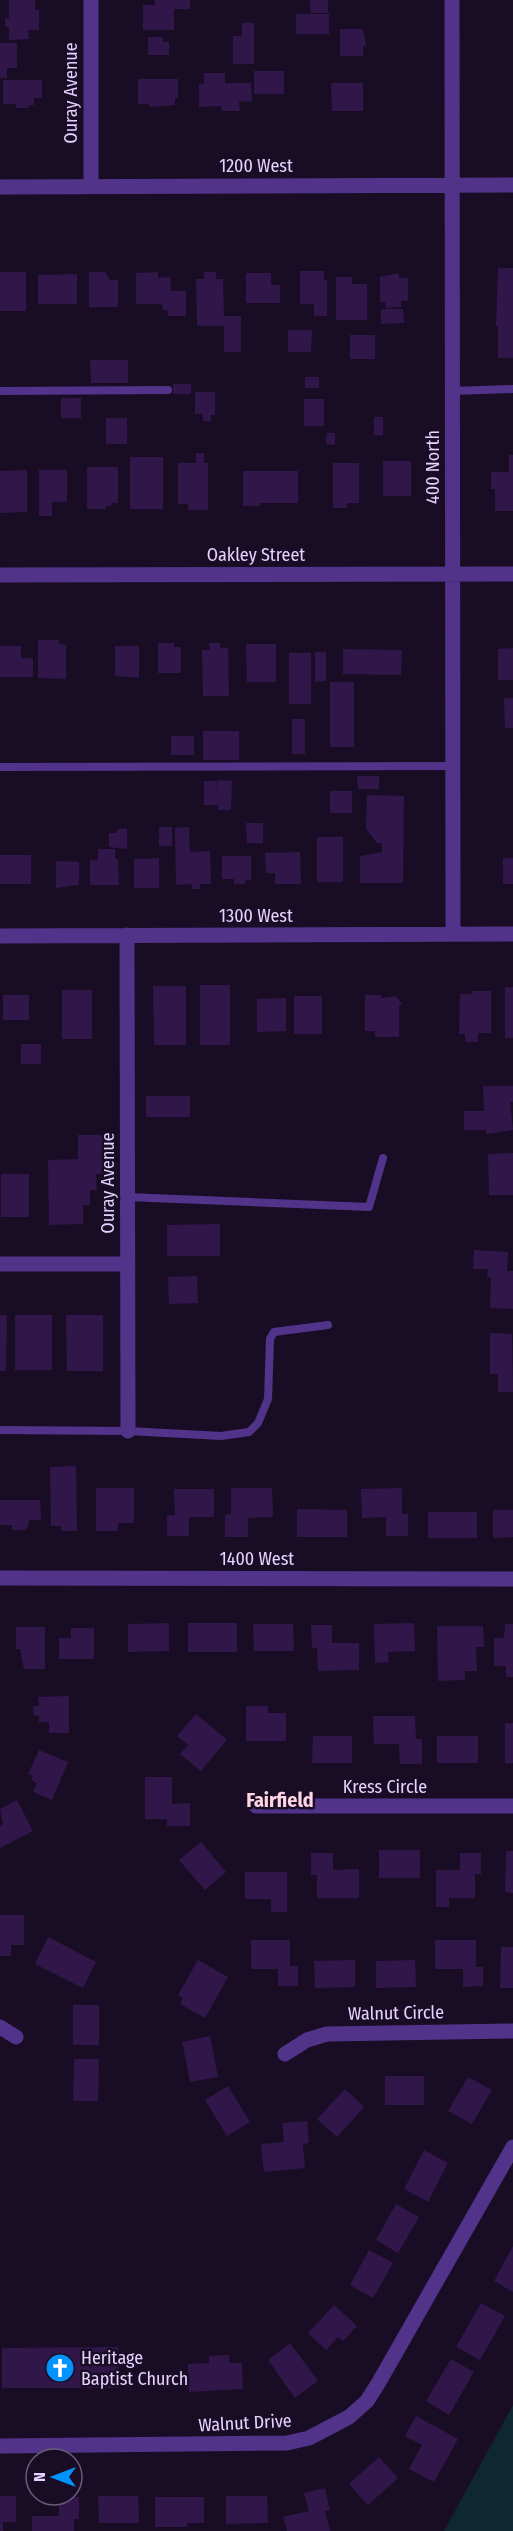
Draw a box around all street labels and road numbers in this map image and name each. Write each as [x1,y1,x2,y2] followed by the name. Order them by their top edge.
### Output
[60,42,82,144] street label: Ouray Avenue
[219,155,293,177] street label: 1200 West
[422,430,444,504] street label: 400 North
[207,544,305,566] street label: Oakley Street
[219,905,293,927] street label: 1300 West
[97,1132,119,1234] street label: Ouray Avenue
[220,1548,294,1570] street label: 1400 West
[343,1776,427,1798] street label: Kress Circle
[348,2001,444,2025] street label: Walnut Circle
[198,2410,292,2436] street label: Walnut Drive

